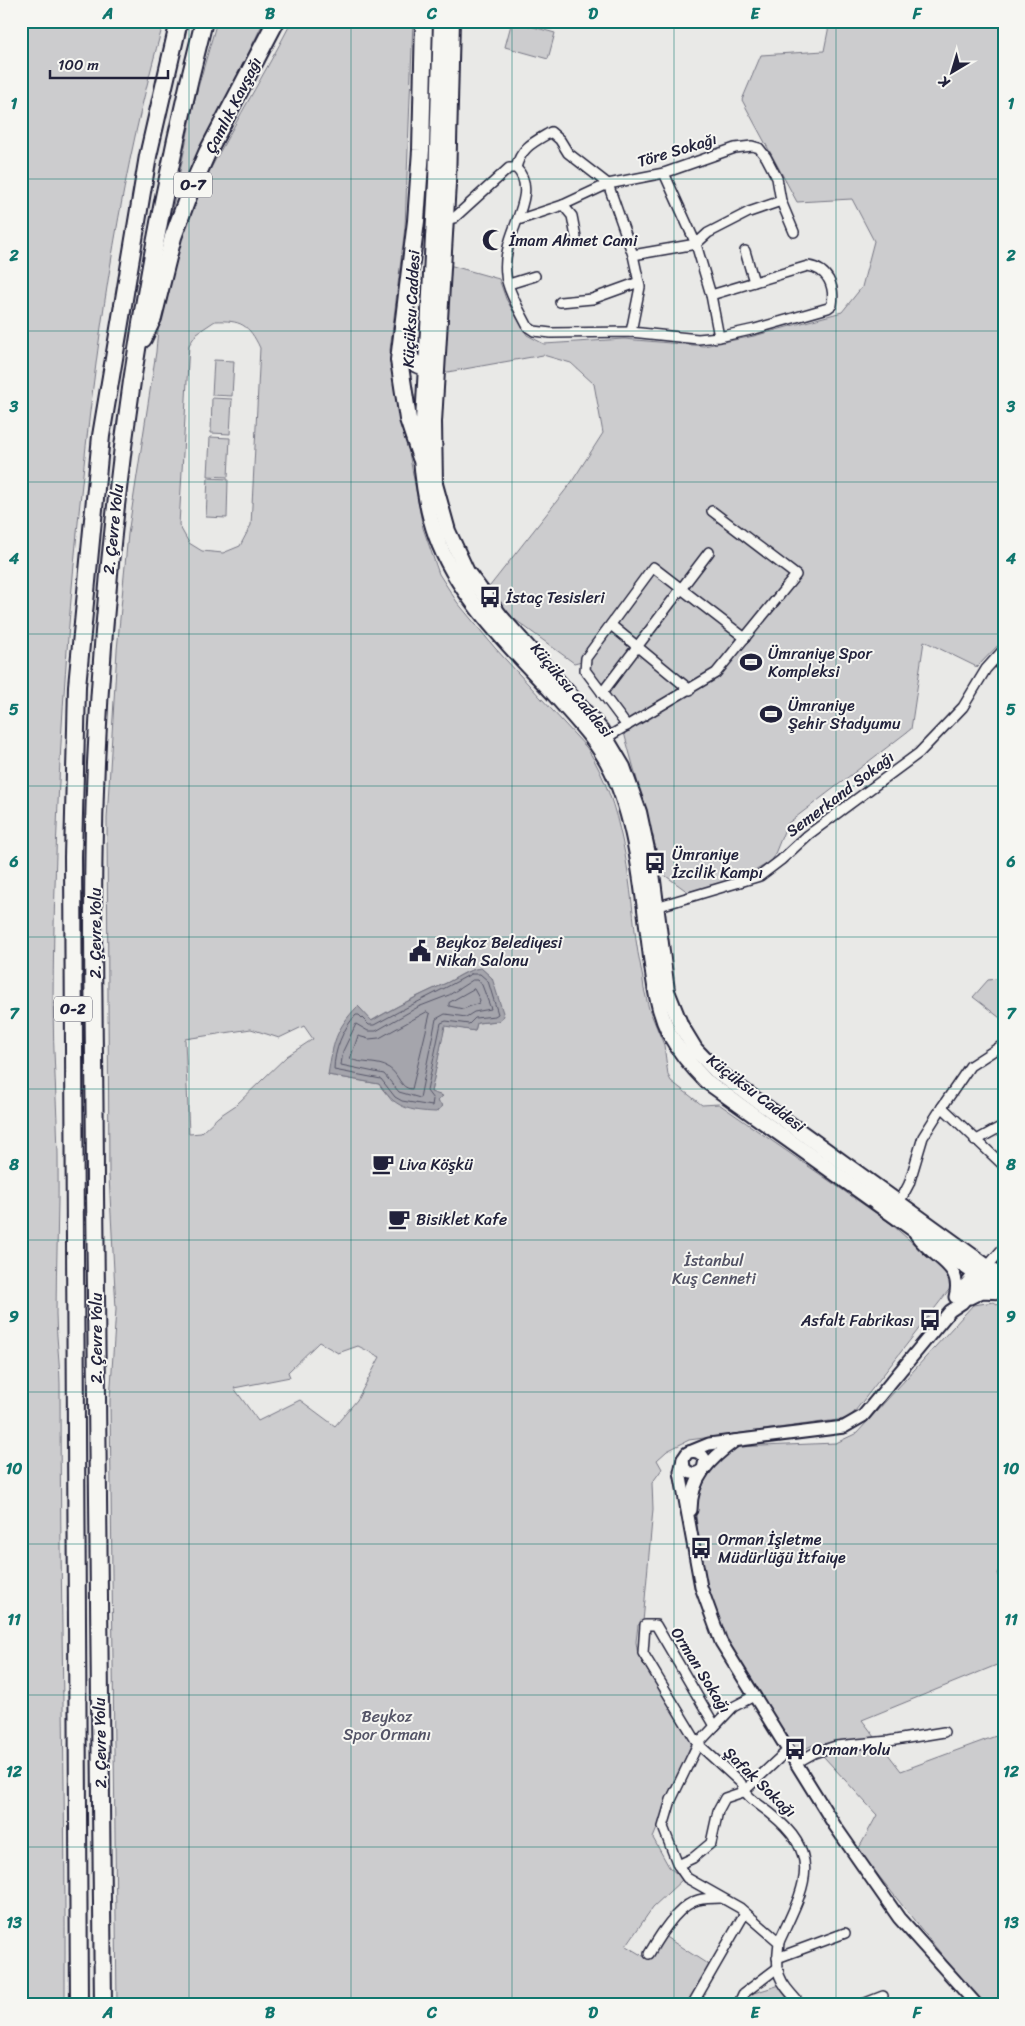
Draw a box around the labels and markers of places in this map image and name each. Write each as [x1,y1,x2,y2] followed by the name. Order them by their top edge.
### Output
[508,226,638,255] place label: İmam Ahmet Cami
[480,227,506,253] mosque icon: İmam Ahmet Cami
[505,583,605,612] place label: İstaç Tesisleri
[477,584,503,610] bus stop icon: İstaç Tesisleri
[768,639,873,686] place label: Ümraniye Spor Kompleksi
[738,649,764,675] sports icon: Ümraniye Spor Kompleksi
[788,691,901,738] place label: Ümraniye Şehir Stadyumu
[758,701,784,727] sports icon: Ümraniye Şehir Stadyumu
[671,840,763,887] place label: Ümraniye İzcilik Kampı
[642,850,668,876] bus stop icon: Ümraniye İzcilik Kampı
[436,928,563,975] place label: Beykoz Belediyesi Nikah Salonu
[407,938,433,964] public building icon: Beykoz Belediyesi Nikah Salonu
[399,1150,473,1179] place label: Liva Köşkü
[370,1151,396,1177] cafe icon: Liva Köşkü
[416,1205,507,1234] place label: Bisiklet Kafe
[386,1206,412,1232] cafe icon: Bisiklet Kafe
[800,1306,914,1335] place label: Asfalt Fabrikası
[917,1307,943,1333] bus stop icon: Asfalt Fabrikası
[718,1525,846,1572] place label: Orman İşletme Müdürlüğü İtfaiye
[688,1535,714,1561] bus stop icon: Orman İşletme Müdürlüğü İtfaiye
[812,1735,891,1764] place label: Orman Yolu
[782,1736,808,1762] bus stop icon: Orman Yolu

